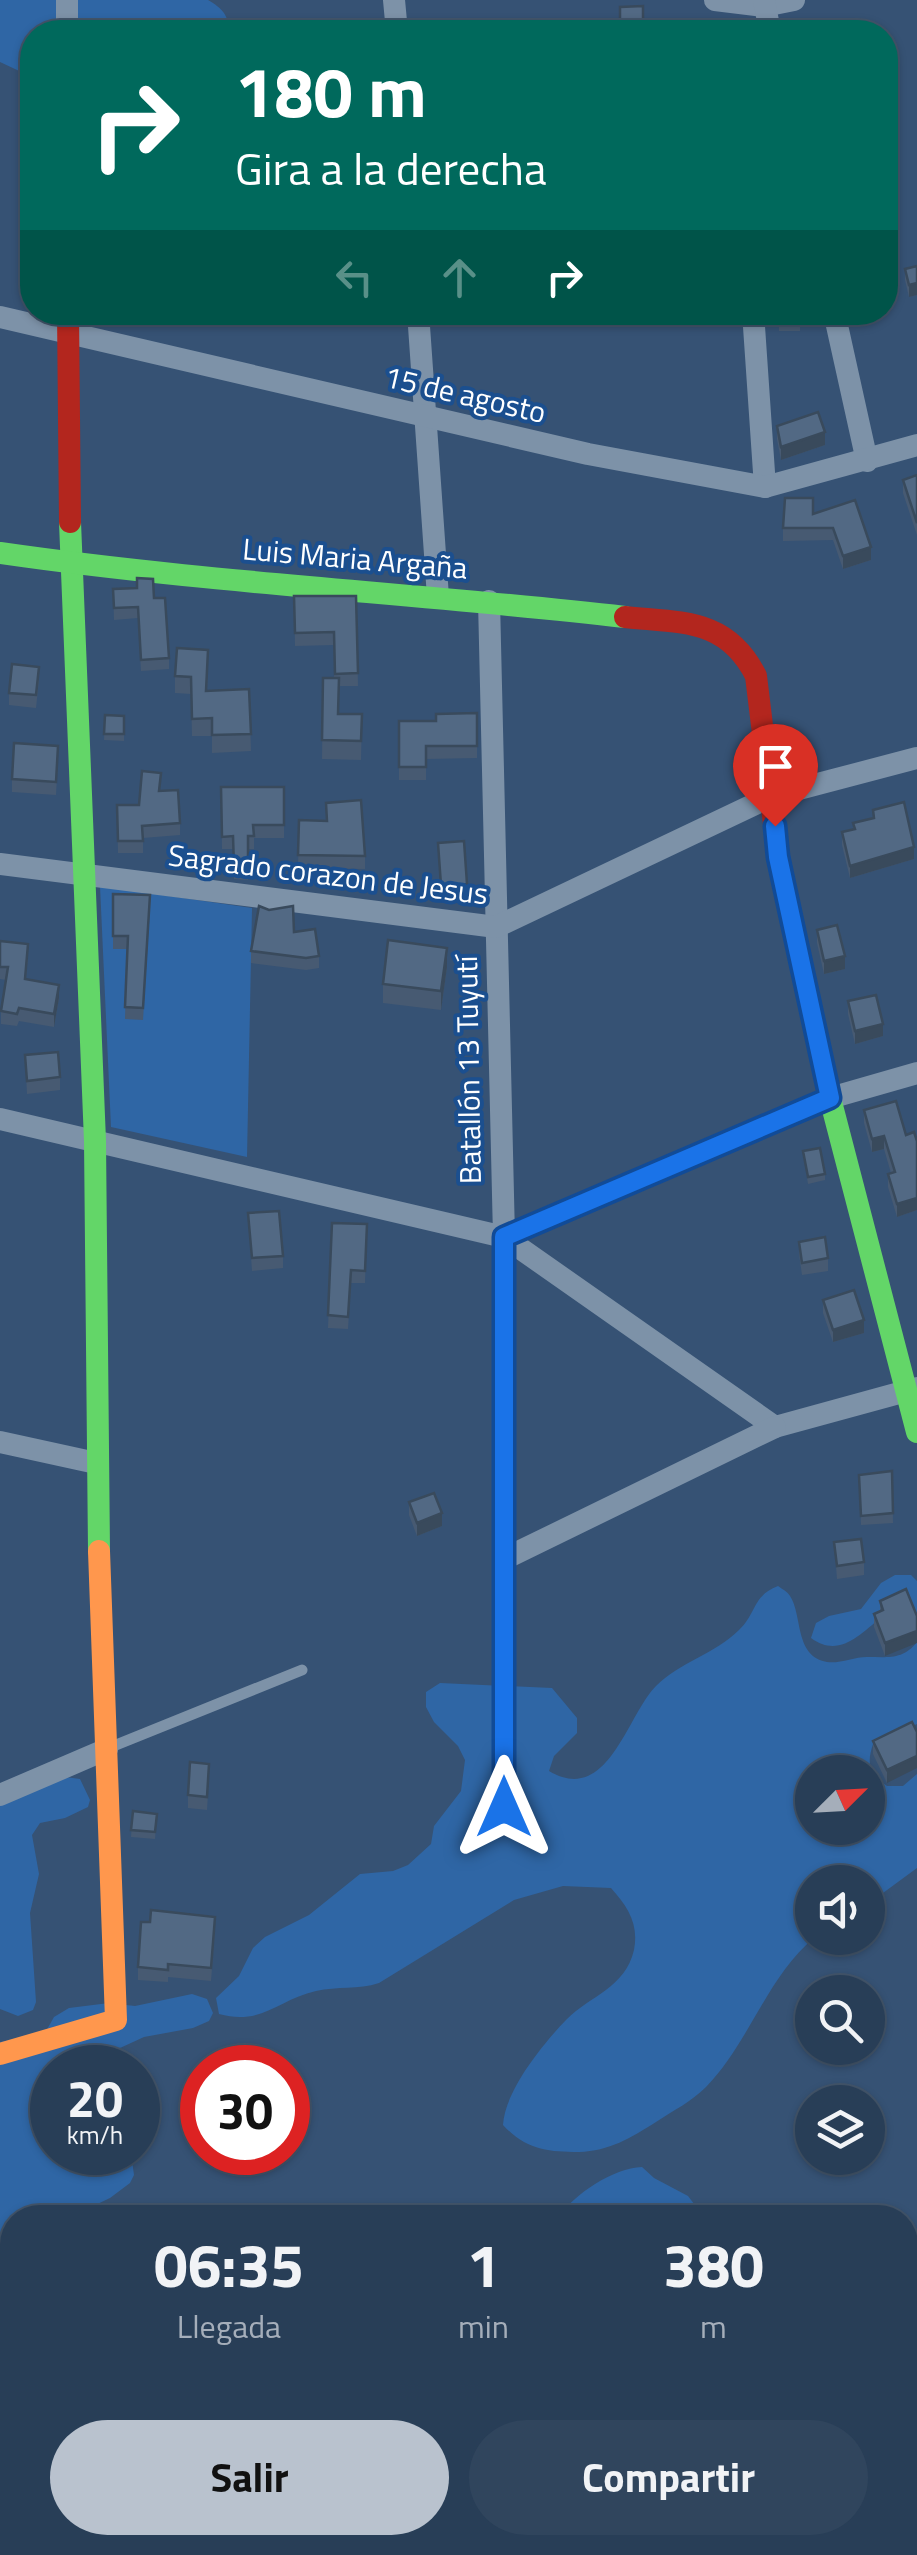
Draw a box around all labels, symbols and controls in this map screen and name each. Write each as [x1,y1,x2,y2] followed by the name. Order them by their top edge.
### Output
[235,38,427,144] text: 180 m
[70,60,200,190] icon: right
[235,134,547,202] text: Gira a la derecha
[327,250,382,305] icon: left
[432,250,487,305] icon: ahead
[537,250,592,305] icon: right
[380,353,551,435] street label: 15 de agosto
[241,525,470,591] street label: Luis Maria Argaña
[733,724,818,827] pin
[748,739,803,794] icon: arrive
[166,832,491,916] street label: Sagrado corazon de Jesus
[443,953,493,1185] street label: Batallón 13 Tuyutí
[452,1755,556,1859] position arrow
[795,1755,885,1845] north arrow
[795,1755,885,2175] map controls
[795,1865,885,1955] button: sound
[795,1975,885,2065] button: search
[180,2045,310,2175] speed limit sign: 30
[67,2060,123,2136] text: 20
[795,2085,885,2175] button: layers
[67,2116,123,2154] text: km/h
[154,2219,304,2310] text: 06:35
[467,2219,500,2310] text: 1
[663,2219,764,2310] text: 380
[177,2302,281,2350] text: Llegada
[458,2302,509,2350] text: min
[700,2302,727,2350] text: m
[50,2420,449,2535] button: Salir
[469,2420,868,2535] button: Compartir

